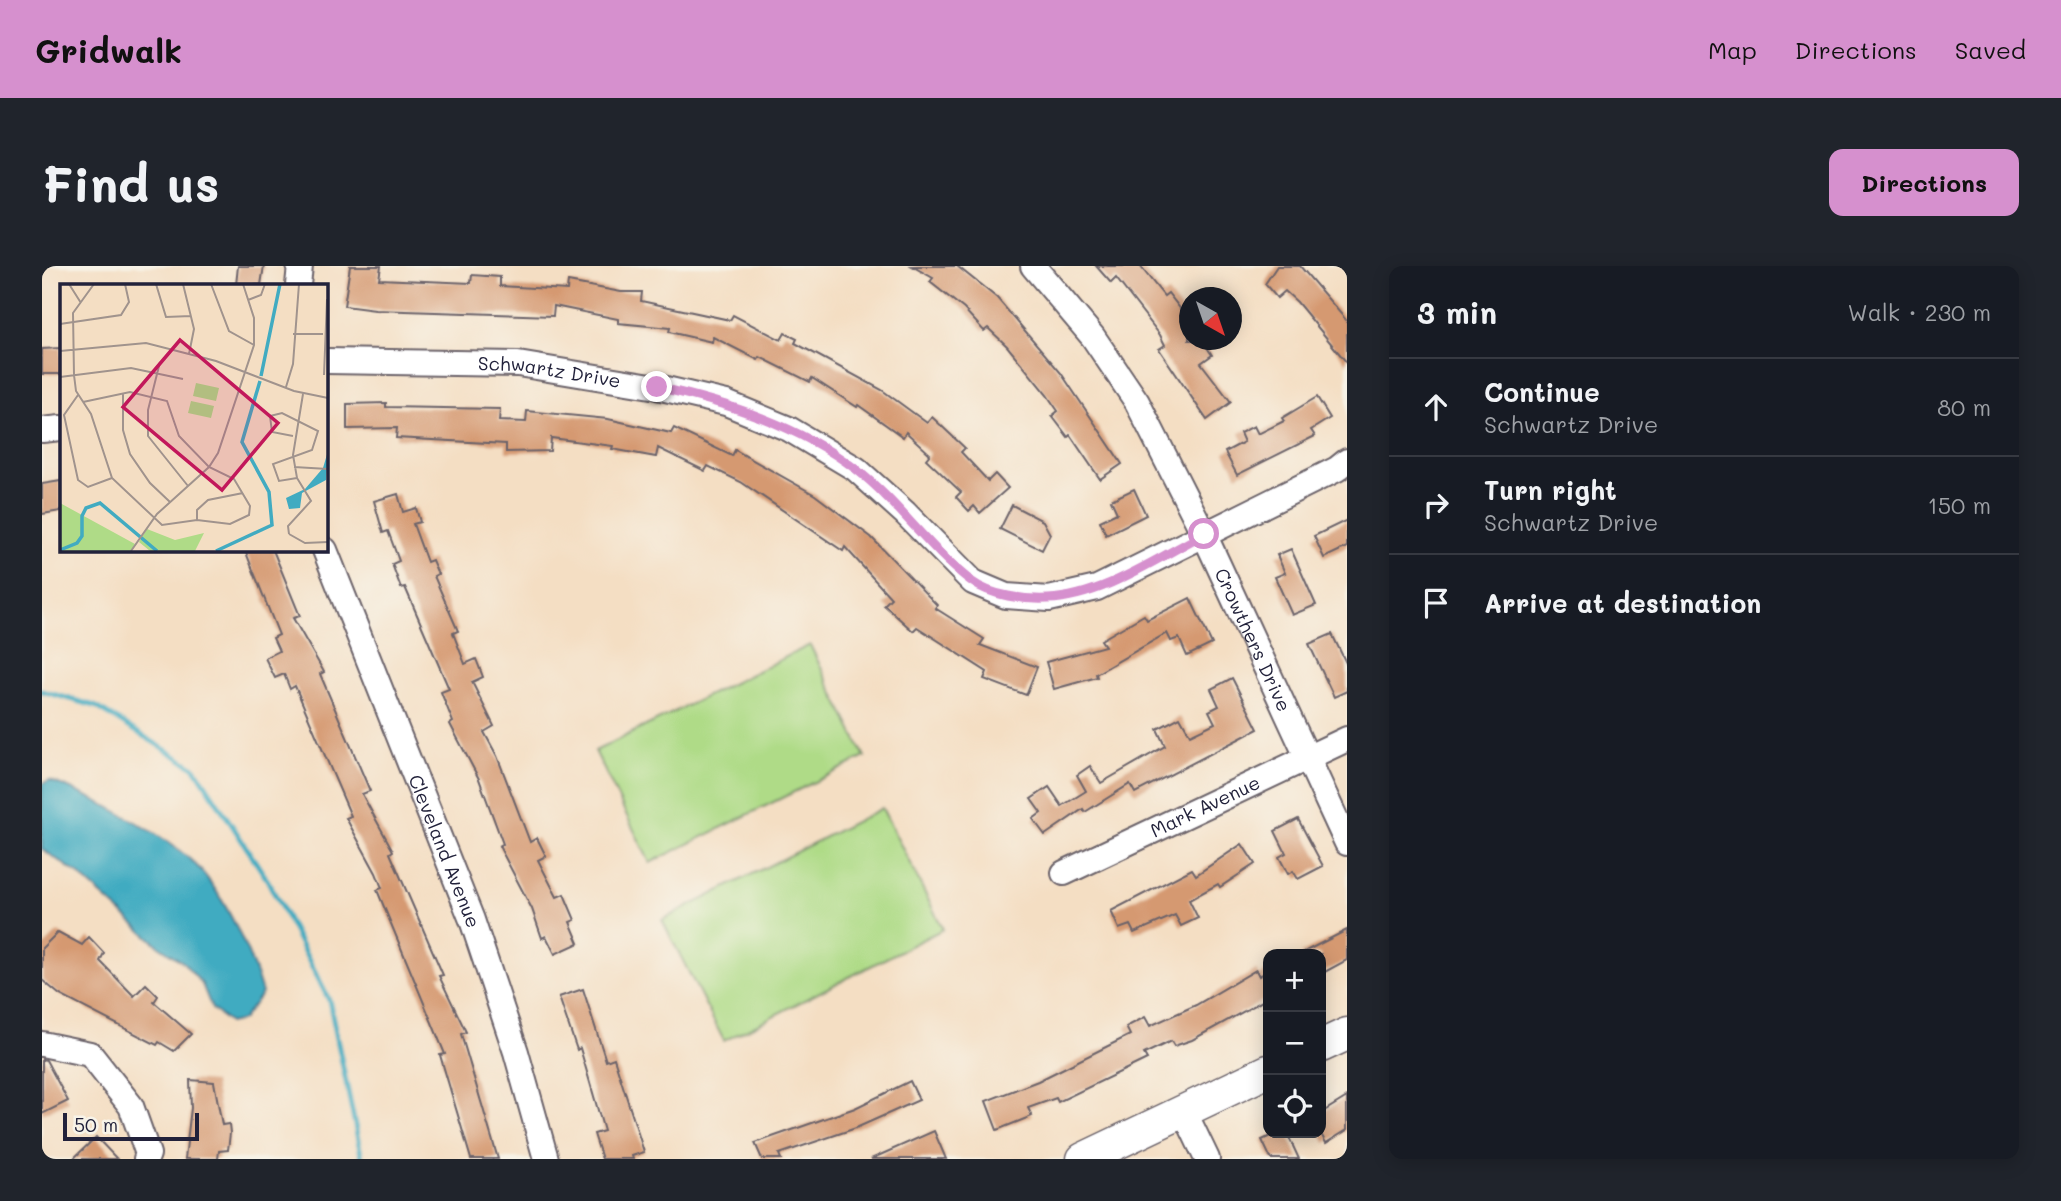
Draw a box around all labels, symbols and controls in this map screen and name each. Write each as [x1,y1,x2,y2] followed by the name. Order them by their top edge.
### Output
[35,28,182,71] text: Gridwalk
[1708,34,1757,65] text: Map
[1795,34,1917,65] text: Directions
[1955,34,2026,65] text: Saved
[1829,149,2019,216] button: Directions
[42,151,220,214] text: Find us
[60,284,327,551] inset map
[1179,287,1242,350] north arrow
[1417,292,1497,332] text: 3 min
[1848,297,1991,327] text: Walk · 230 m
[478,350,623,393] street label: Schwartz Drive
[641,371,672,402] route end
[1484,375,1600,409] text: Continue
[1417,388,1455,426] icon: ahead
[1937,392,1991,422] text: 80 m
[1484,409,1658,439] text: Schwartz Drive
[1484,473,1617,507] text: Turn right
[1417,486,1455,524] icon: right
[1927,490,1991,520] text: 150 m
[1484,507,1658,537] text: Schwartz Drive
[1188,518,1219,549] route start
[1209,564,1297,715] street label: Crowthers Drive
[1417,584,1455,622] icon: arrive
[1484,586,1761,620] text: Arrive at destination
[1146,769,1264,842] street label: Mark Avenue
[403,771,487,931] street label: Cleveland Avenue
[1263,949,1326,1138] map controls
[1263,949,1326,1012] button: +
[1263,1012,1326,1075] button: −
[1263,1075,1326,1138] button: locate
[63,1110,200,1142] scale bar
[74,1112,118,1137] text: 50 m

